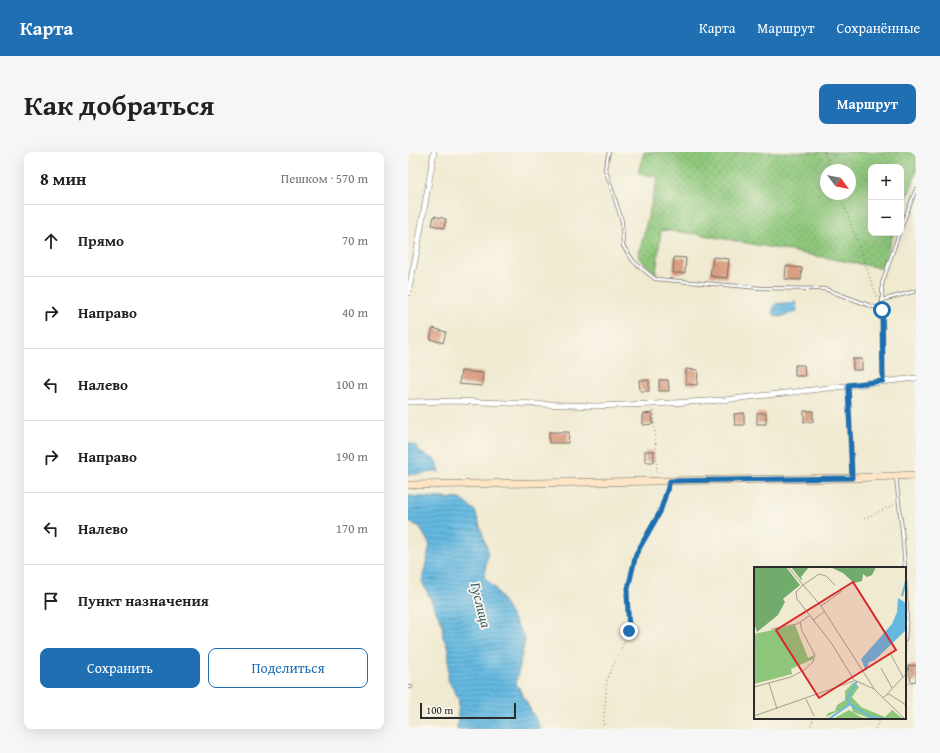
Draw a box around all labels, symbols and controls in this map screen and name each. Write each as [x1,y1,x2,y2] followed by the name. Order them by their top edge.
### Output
[20,14,73,42] text: Карта
[699,18,735,38] text: Карта
[757,18,815,38] text: Маршрут
[837,18,920,38] text: Сохранённые
[24,84,214,125] text: Как добраться
[819,84,916,124] button: Маршрут
[820,164,856,200] north arrow
[868,164,904,236] map controls
[868,164,904,200] button: +
[40,166,86,191] text: 8 мин
[281,169,368,188] text: Пешком · 570 m
[868,200,904,236] button: −
[40,230,62,252] icon: ahead
[78,230,124,251] text: Прямо
[342,231,368,250] text: 70 m
[873,301,891,319] route start
[40,302,62,324] icon: right
[78,302,137,323] text: Направо
[342,303,368,322] text: 40 m
[40,374,62,396] icon: left
[78,374,128,395] text: Налево
[336,375,368,394] text: 100 m
[40,446,62,468] icon: right
[78,446,137,467] text: Направо
[336,447,368,466] text: 190 m
[40,518,62,540] icon: left
[78,518,128,539] text: Налево
[336,519,368,538] text: 170 m
[754,567,906,719] inset map
[465,579,496,630] water label: Гуслица
[40,590,62,612] icon: arrive
[78,590,209,611] text: Пункт назначения
[620,622,638,640] route end
[40,648,200,688] button: Сохранить
[208,648,368,688] button: Поделиться
[420,701,516,720] scale bar
[426,702,453,718] text: 100 m

